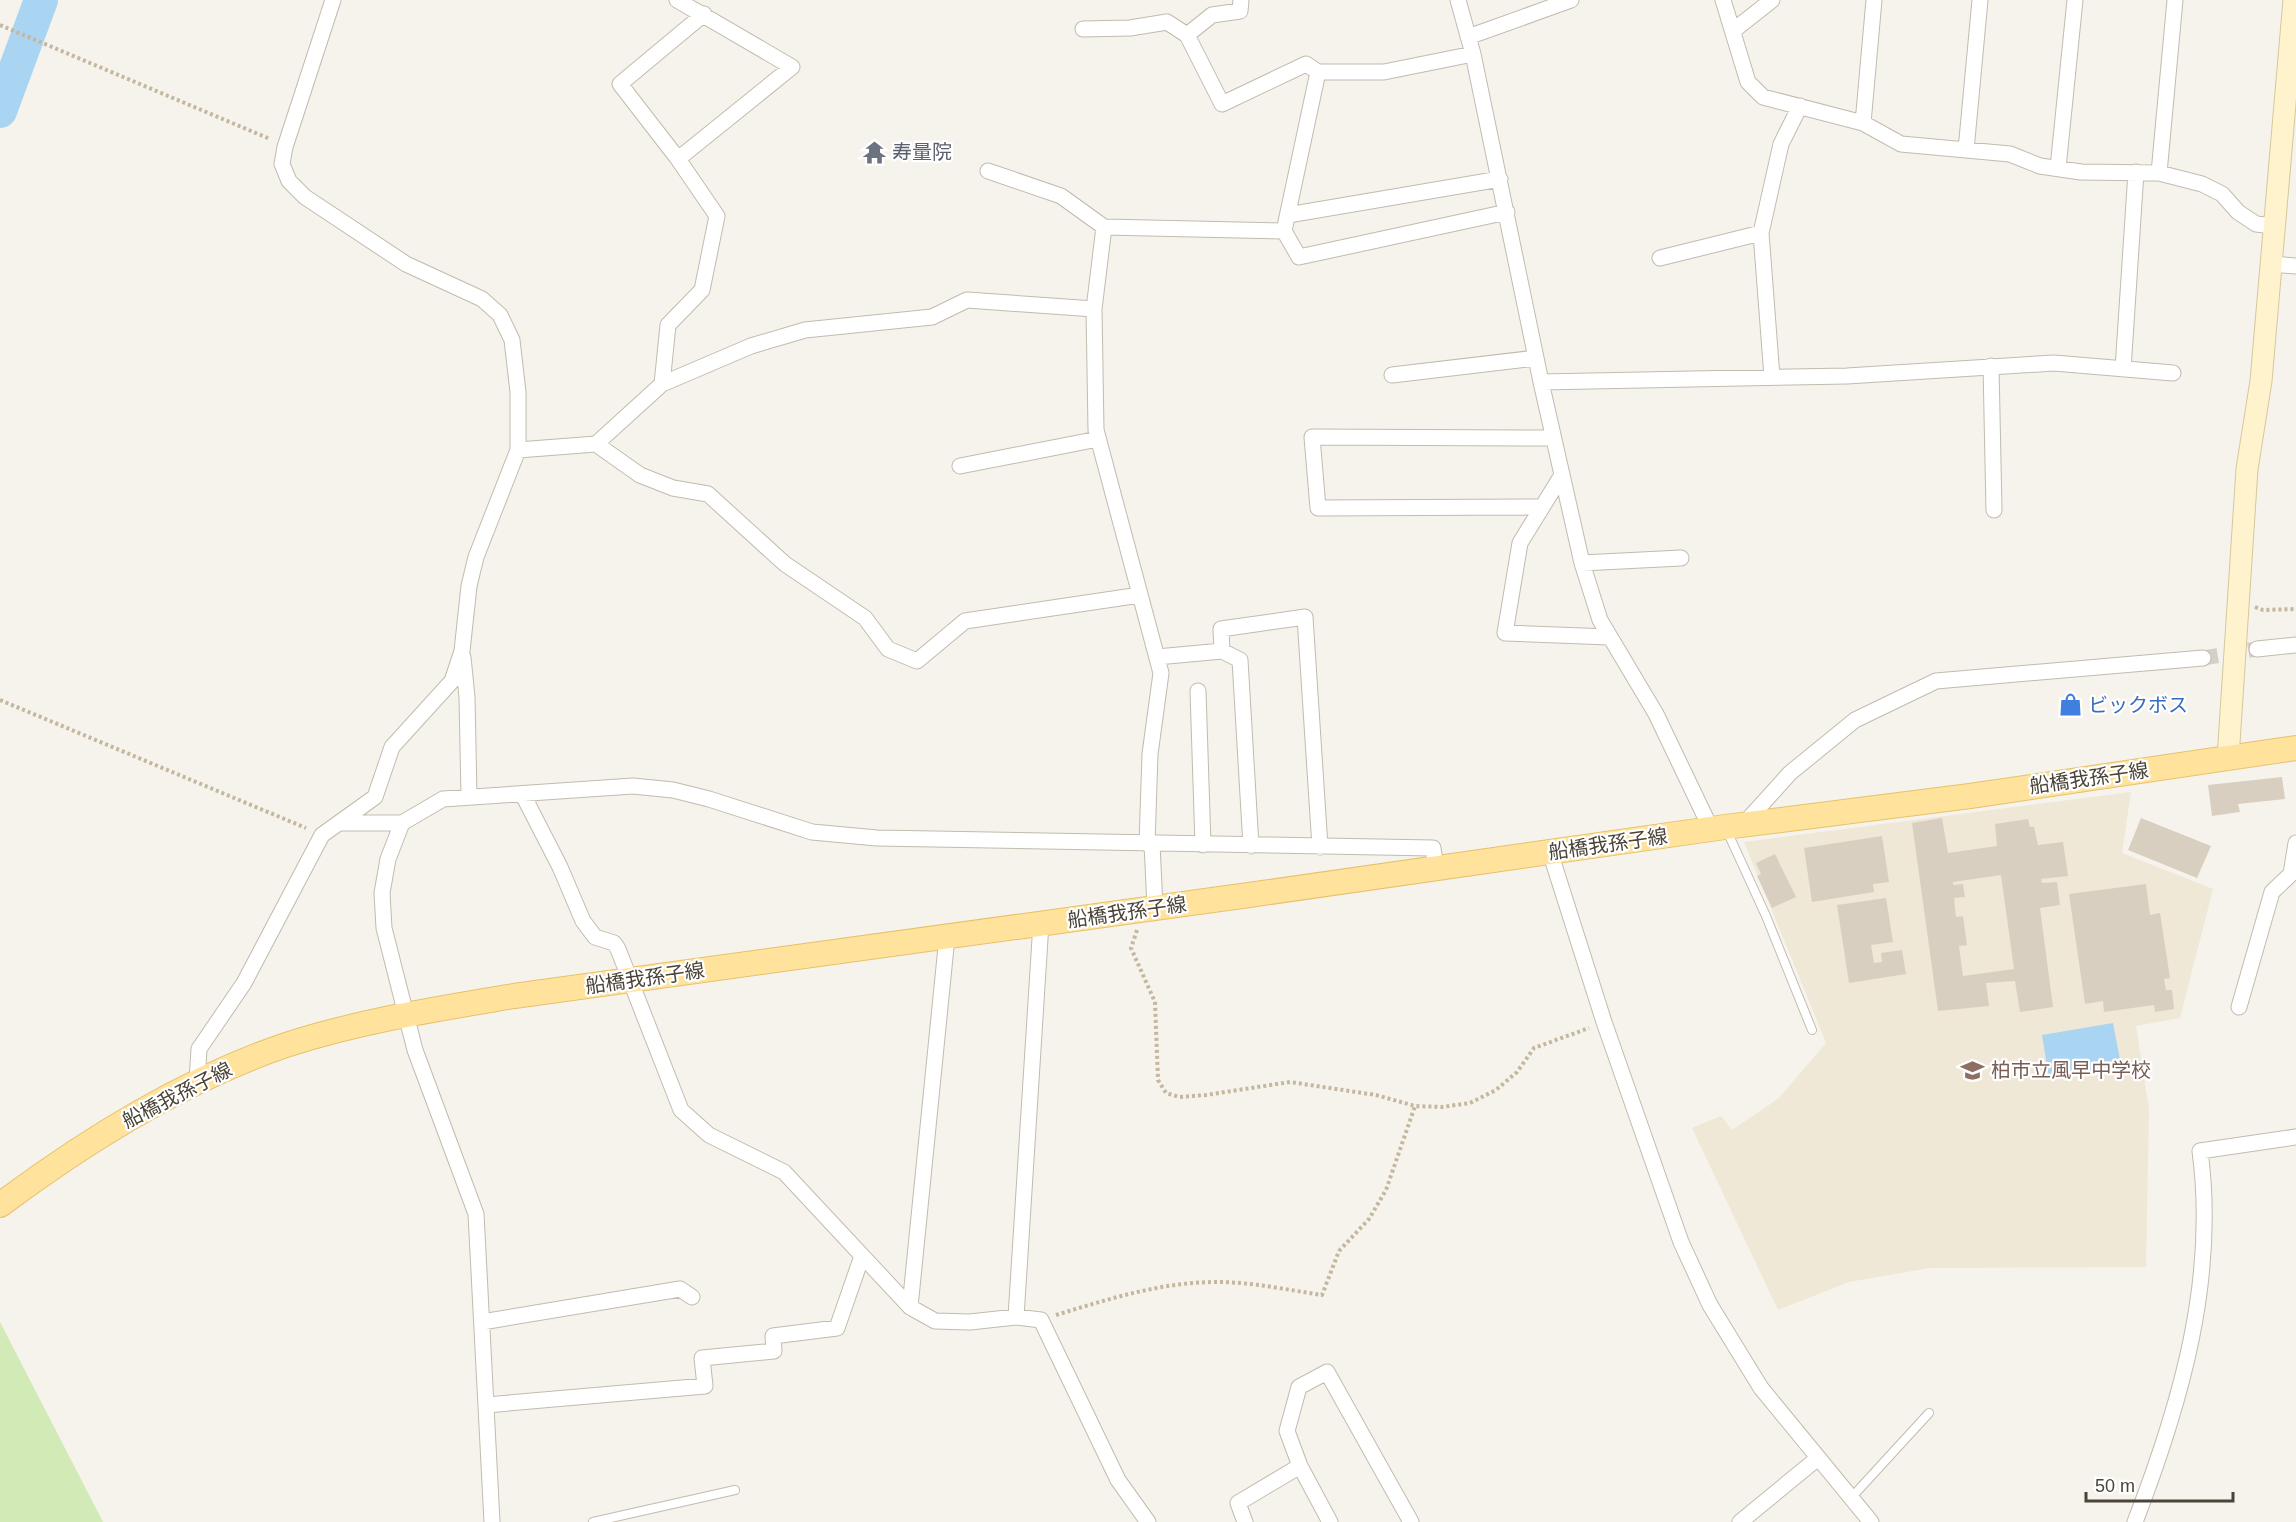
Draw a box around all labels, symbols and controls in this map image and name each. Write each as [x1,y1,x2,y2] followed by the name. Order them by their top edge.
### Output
[861,139,887,165] temple icon: 寿量院
[892,141,952,163] place label: 寿量院
[2057,692,2083,718] shop icon: ビックボス
[2088,694,2188,716] place label: ビックボス
[2028,759,2150,797] street label: 船橋我孫子線
[1547,825,1669,863] street label: 船橋我孫子線
[1066,893,1188,931] street label: 船橋我孫子線
[584,959,706,997] street label: 船橋我孫子線
[1960,1057,1986,1083] school or university icon: 柏市立風早中学校
[119,1058,235,1132] street label: 船橋我孫子線
[1991,1059,2151,1081] place label: 柏市立風早中学校
[2086,1465,2233,1503] scale bar
[2095,1476,2135,1496] text: 50 m

